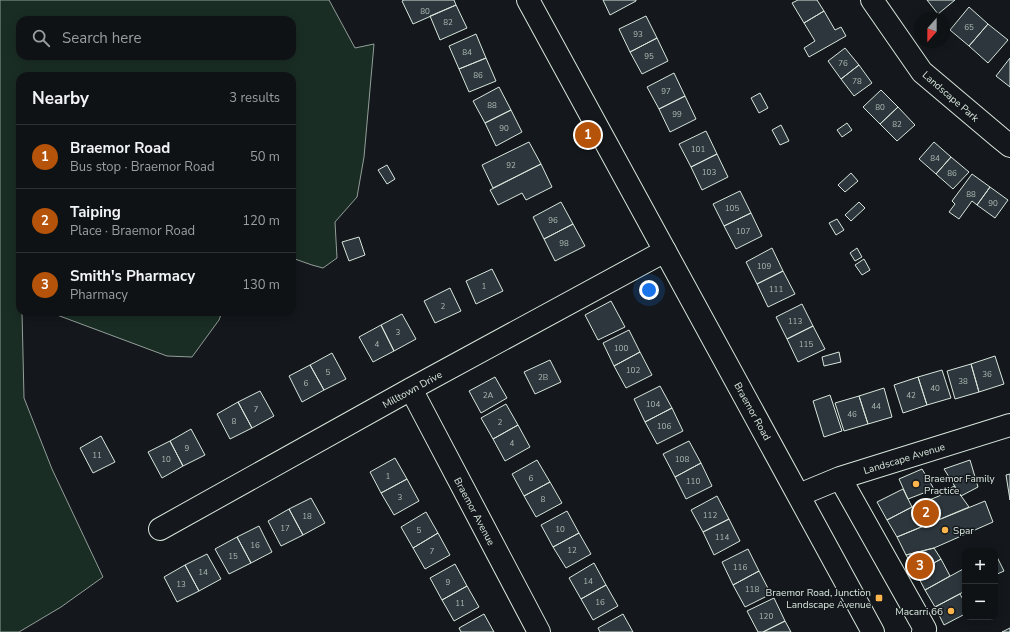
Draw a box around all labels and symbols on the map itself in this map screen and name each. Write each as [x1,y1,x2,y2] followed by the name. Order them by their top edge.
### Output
[420,6,430,17] house number: 80
[914,12,950,48] north arrow
[443,17,453,28] house number: 82
[964,22,974,33] house number: 65
[633,29,643,40] house number: 93
[462,47,472,58] house number: 84
[644,51,654,62] house number: 95
[838,58,848,69] house number: 76
[919,68,982,126] street label: Landscape Park
[473,70,483,81] house number: 86
[852,76,862,87] house number: 78
[661,86,671,97] house number: 97
[487,100,497,111] house number: 88
[875,102,885,113] house number: 80
[672,109,682,120] house number: 99
[892,119,902,130] house number: 82
[575,120,601,150] pin: 1
[499,123,509,134] house number: 90
[691,144,705,155] house number: 101
[930,153,940,164] house number: 84
[506,160,516,171] house number: 92
[702,167,716,178] house number: 103
[947,168,957,179] house number: 86
[966,189,976,200] house number: 88
[988,198,998,209] house number: 90
[725,203,739,214] house number: 105
[548,215,558,226] house number: 96
[736,226,750,237] house number: 107
[559,238,569,249] house number: 98
[757,261,771,272] house number: 109
[639,280,659,300] your location
[482,281,487,292] house number: 1
[769,284,783,295] house number: 111
[441,301,446,312] house number: 2
[788,316,802,327] house number: 113
[396,327,401,338] house number: 3
[375,339,380,350] house number: 4
[799,339,813,350] house number: 115
[614,343,628,354] house number: 100
[626,365,640,376] house number: 102
[326,367,331,378] house number: 5
[380,368,445,412] street label: Milltown Drive
[982,369,992,380] house number: 36
[538,372,548,383] house number: 2B
[958,376,968,387] house number: 38
[304,378,309,389] house number: 6
[730,380,774,443] street label: Braemor Road
[930,383,940,394] house number: 40
[483,390,493,401] house number: 2A
[906,390,916,401] house number: 42
[646,399,660,410] house number: 104
[871,401,881,412] house number: 44
[254,404,259,415] house number: 7
[847,409,857,420] house number: 46
[232,416,237,427] house number: 8
[498,417,503,428] house number: 2
[657,421,671,432] house number: 106
[510,438,515,449] house number: 4
[862,440,947,478] street label: Landscape Avenue
[185,443,190,454] house number: 9
[92,450,102,461] house number: 11
[161,454,171,465] house number: 10
[675,454,689,465] house number: 108
[386,471,391,482] house number: 1
[924,472,995,498] place label: Braemor Family Practice
[529,473,534,484] house number: 6
[450,475,498,548] street label: Braemor Avenue
[686,476,700,487] house number: 110
[911,479,921,489] marker: Braemor Family Practice
[398,492,403,503] house number: 3
[541,494,546,505] house number: 8
[913,498,939,528] pin: 2
[703,510,717,521] house number: 112
[302,511,312,522] house number: 18
[280,523,290,534] house number: 17
[555,524,565,535] house number: 10
[953,524,974,538] place label: Spar
[417,525,422,536] house number: 5
[940,525,950,535] marker: Spar
[715,532,729,543] house number: 114
[250,540,260,551] house number: 16
[567,545,577,556] house number: 12
[430,546,435,557] house number: 7
[228,551,238,562] house number: 15
[907,551,933,581] pin: 3
[733,562,747,573] house number: 116
[198,567,208,578] house number: 14
[583,576,593,587] house number: 14
[446,577,451,588] house number: 9
[176,579,186,590] house number: 13
[745,584,759,595] house number: 118
[765,586,871,612] place label: Braemor Road, Junction Landscape Avenue
[874,593,884,603] marker: Braemor Road, Junction Landscape Avenue
[595,597,605,608] house number: 16
[455,598,465,609] house number: 11
[895,605,943,619] place label: Macarri 66
[946,606,956,616] marker: Macarri 66
[759,611,773,622] house number: 120

